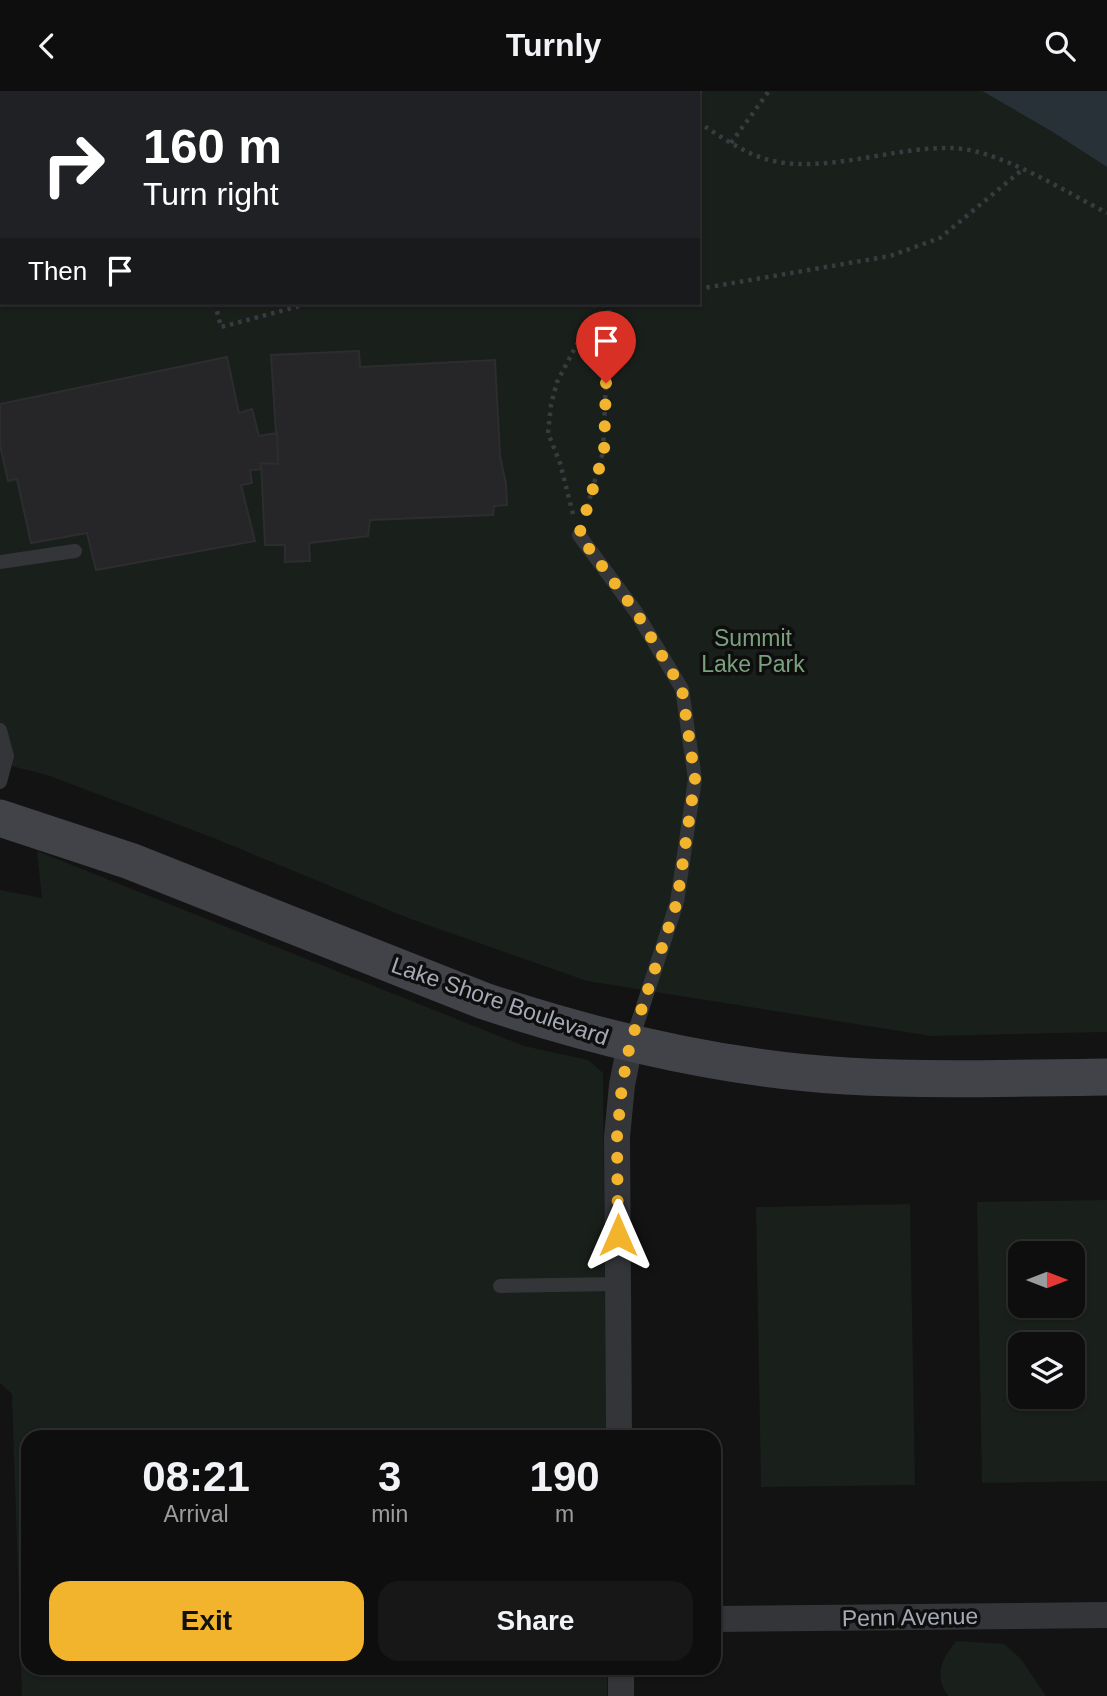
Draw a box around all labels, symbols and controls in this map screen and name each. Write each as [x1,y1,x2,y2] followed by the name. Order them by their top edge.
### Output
[28,27,66,65] icon: back
[506,27,601,63] text: Turnly
[1041,27,1079,65] icon: search
[28,119,119,210] icon: right
[143,119,282,173] text: 160 m
[143,176,279,212] text: Turn right
[101,252,139,290] icon: arrive
[28,256,87,286] text: Then
[576,311,636,383] pin
[587,322,625,360] icon: arrive
[701,625,805,677] park label: Summit Lake Park
[388,952,612,1050] street label: Lake Shore Boulevard
[581,1198,655,1272] position arrow
[1008,1241,1085,1318] north arrow
[1008,1241,1085,1409] map controls
[1008,1332,1085,1409] button: layers
[142,1453,250,1500] text: 08:21
[378,1453,401,1500] text: 3
[530,1453,600,1500] text: 190
[163,1501,229,1527] text: Arrival
[371,1501,408,1527] text: min
[555,1501,574,1527] text: m
[49,1581,364,1661] button: Exit
[378,1581,693,1661] button: Share
[842,1603,978,1631] street label: Penn Avenue

